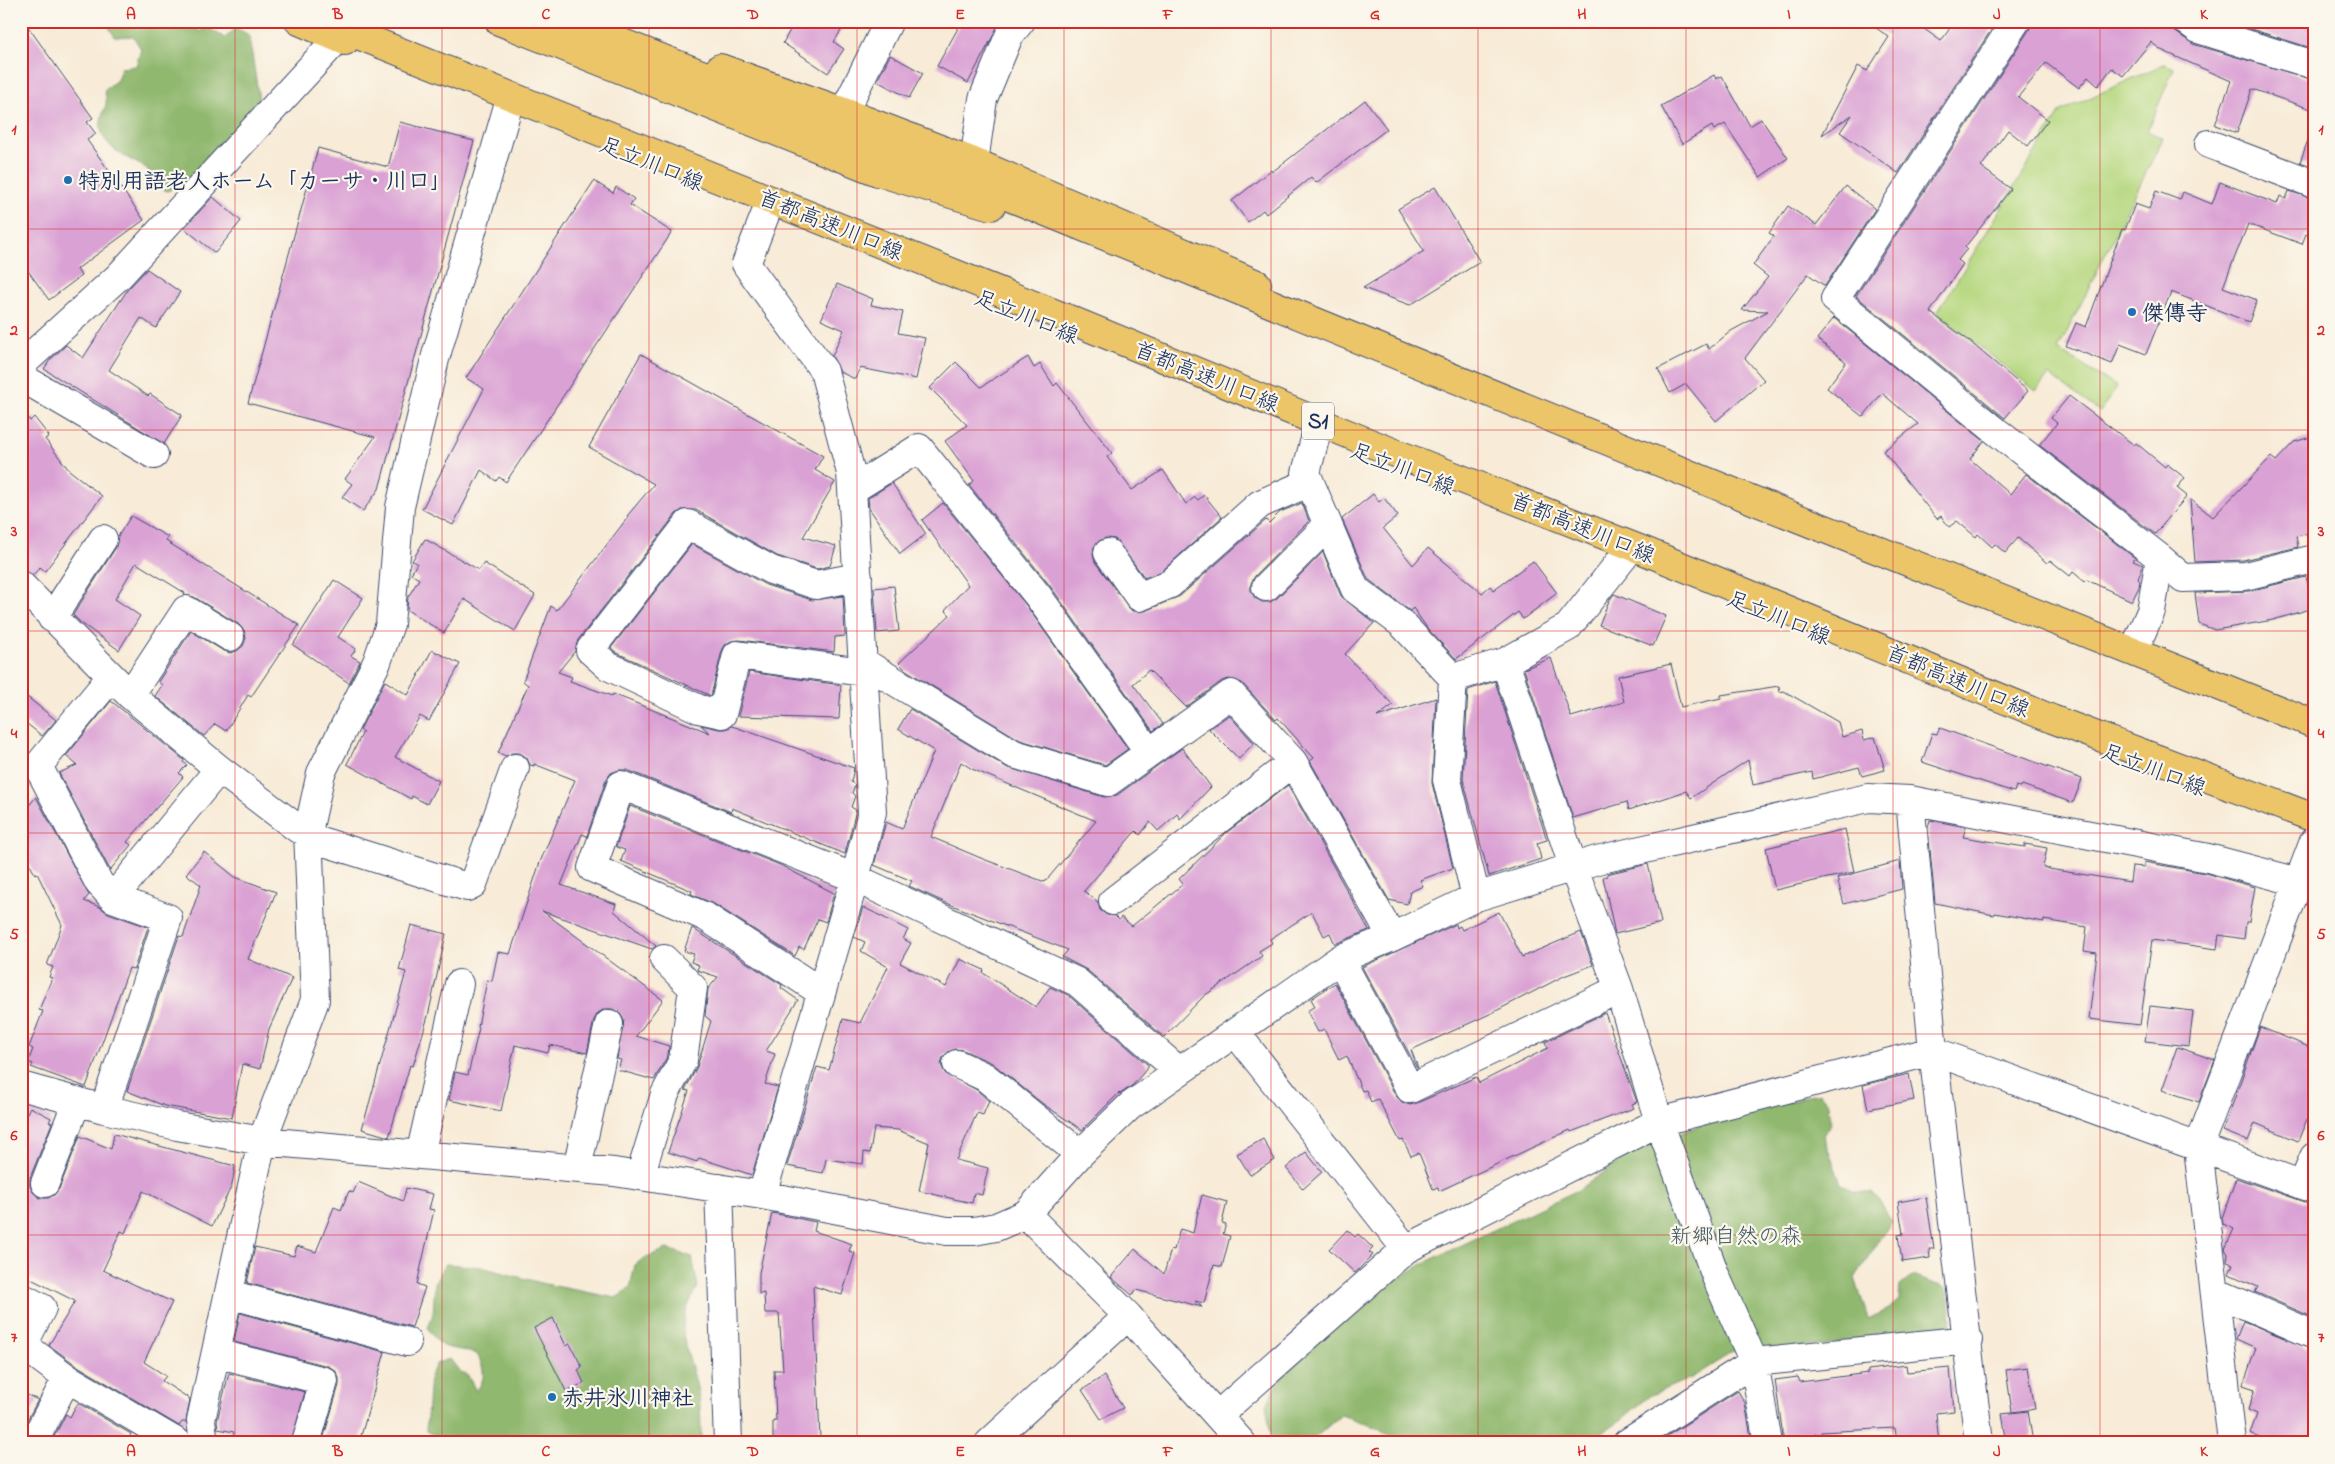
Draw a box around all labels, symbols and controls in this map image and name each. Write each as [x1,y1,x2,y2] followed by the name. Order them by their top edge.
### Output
[126,3,136,27] text: A
[332,3,344,27] text: B
[542,3,551,27] text: C
[746,3,759,27] text: D
[955,3,965,27] text: E
[1162,3,1174,27] text: F
[1370,3,1380,27] text: G
[1577,3,1587,27] text: H
[1787,3,1791,27] text: I
[1993,3,2001,27] text: J
[2200,3,2209,27] text: K
[11,118,17,142] text: 1
[2318,118,2324,142] text: 1
[594,130,708,201] street label: 足立川口線
[78,167,452,199] place label: 特別用語老人ホーム「カーサ・川口」
[62,174,74,186] marker: 特別用語老人ホーム「カーサ・川口」
[752,183,907,270] street label: 首都高速川口線
[969,283,1083,354] street label: 足立川口線
[2142,299,2208,331] place label: 傑傳寺
[2126,306,2138,318] marker: 傑傳寺
[9,319,18,343] text: 2
[2316,319,2325,343] text: 2
[1128,335,1283,422] street label: 首都高速川口線
[1302,402,1334,440] road number: S1
[1345,436,1459,505] street label: 足立川口線
[1504,486,1659,573] street label: 首都高速川口線
[10,520,18,544] text: 3
[2317,520,2325,544] text: 3
[1721,584,1835,655] street label: 足立川口線
[1880,638,2034,728] street label: 首都高速川口線
[10,722,18,746] text: 4
[2317,722,2325,746] text: 4
[2096,737,2210,806] street label: 足立川口線
[9,923,19,947] text: 5
[2316,923,2326,947] text: 5
[9,1124,18,1148] text: 6
[2316,1124,2325,1148] text: 6
[1670,1222,1802,1254] park label: 新郷自然の森
[11,1326,18,1350] text: 7
[2318,1326,2325,1350] text: 7
[562,1384,694,1416] place label: 赤井氷川神社
[546,1391,558,1403] marker: 赤井氷川神社
[126,1440,136,1464] text: A
[332,1440,344,1464] text: B
[542,1440,551,1464] text: C
[746,1440,759,1464] text: D
[955,1440,965,1464] text: E
[1162,1440,1174,1464] text: F
[1370,1440,1380,1464] text: G
[1577,1440,1587,1464] text: H
[1787,1440,1791,1464] text: I
[1993,1440,2001,1464] text: J
[2200,1440,2209,1464] text: K

